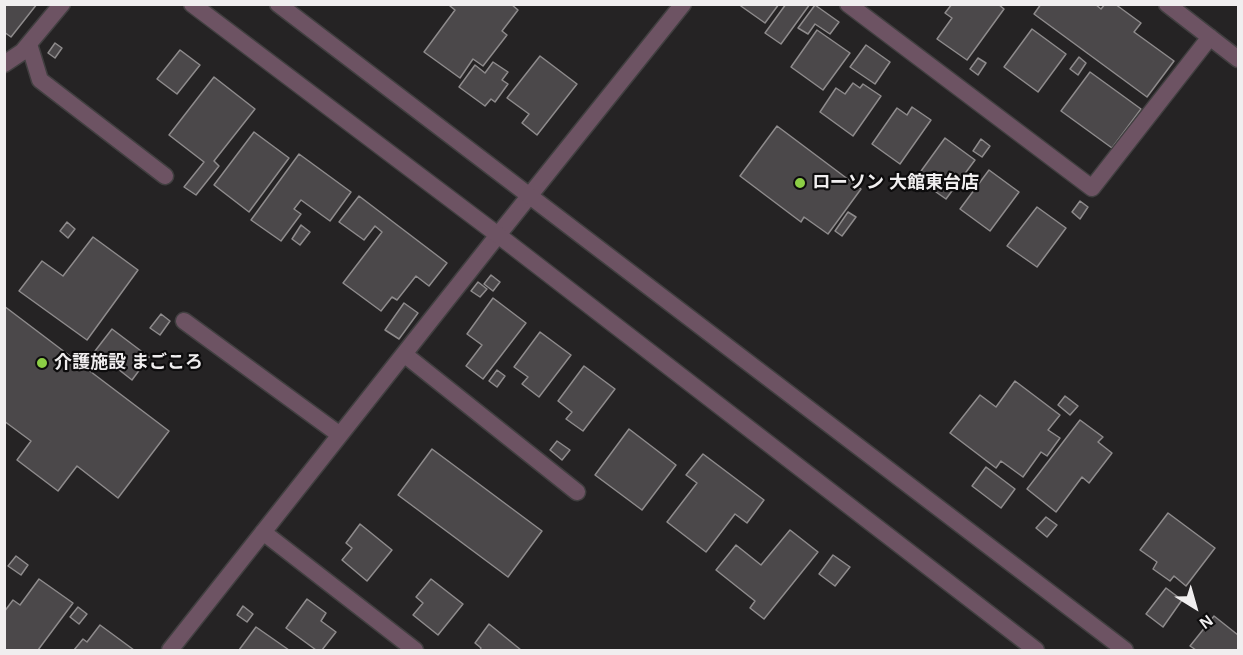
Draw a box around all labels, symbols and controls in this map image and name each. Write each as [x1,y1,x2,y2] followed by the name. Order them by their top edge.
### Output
[812,172,979,194] place label: ローソン 大館東台店
[793,176,807,190] marker: ローソン 大館東台店
[54,352,203,374] place label: 介護施設 まごころ
[35,356,49,370] marker: 介護施設 まごころ
[1165,577,1225,637] north arrow
[1196,612,1216,632] text: N

